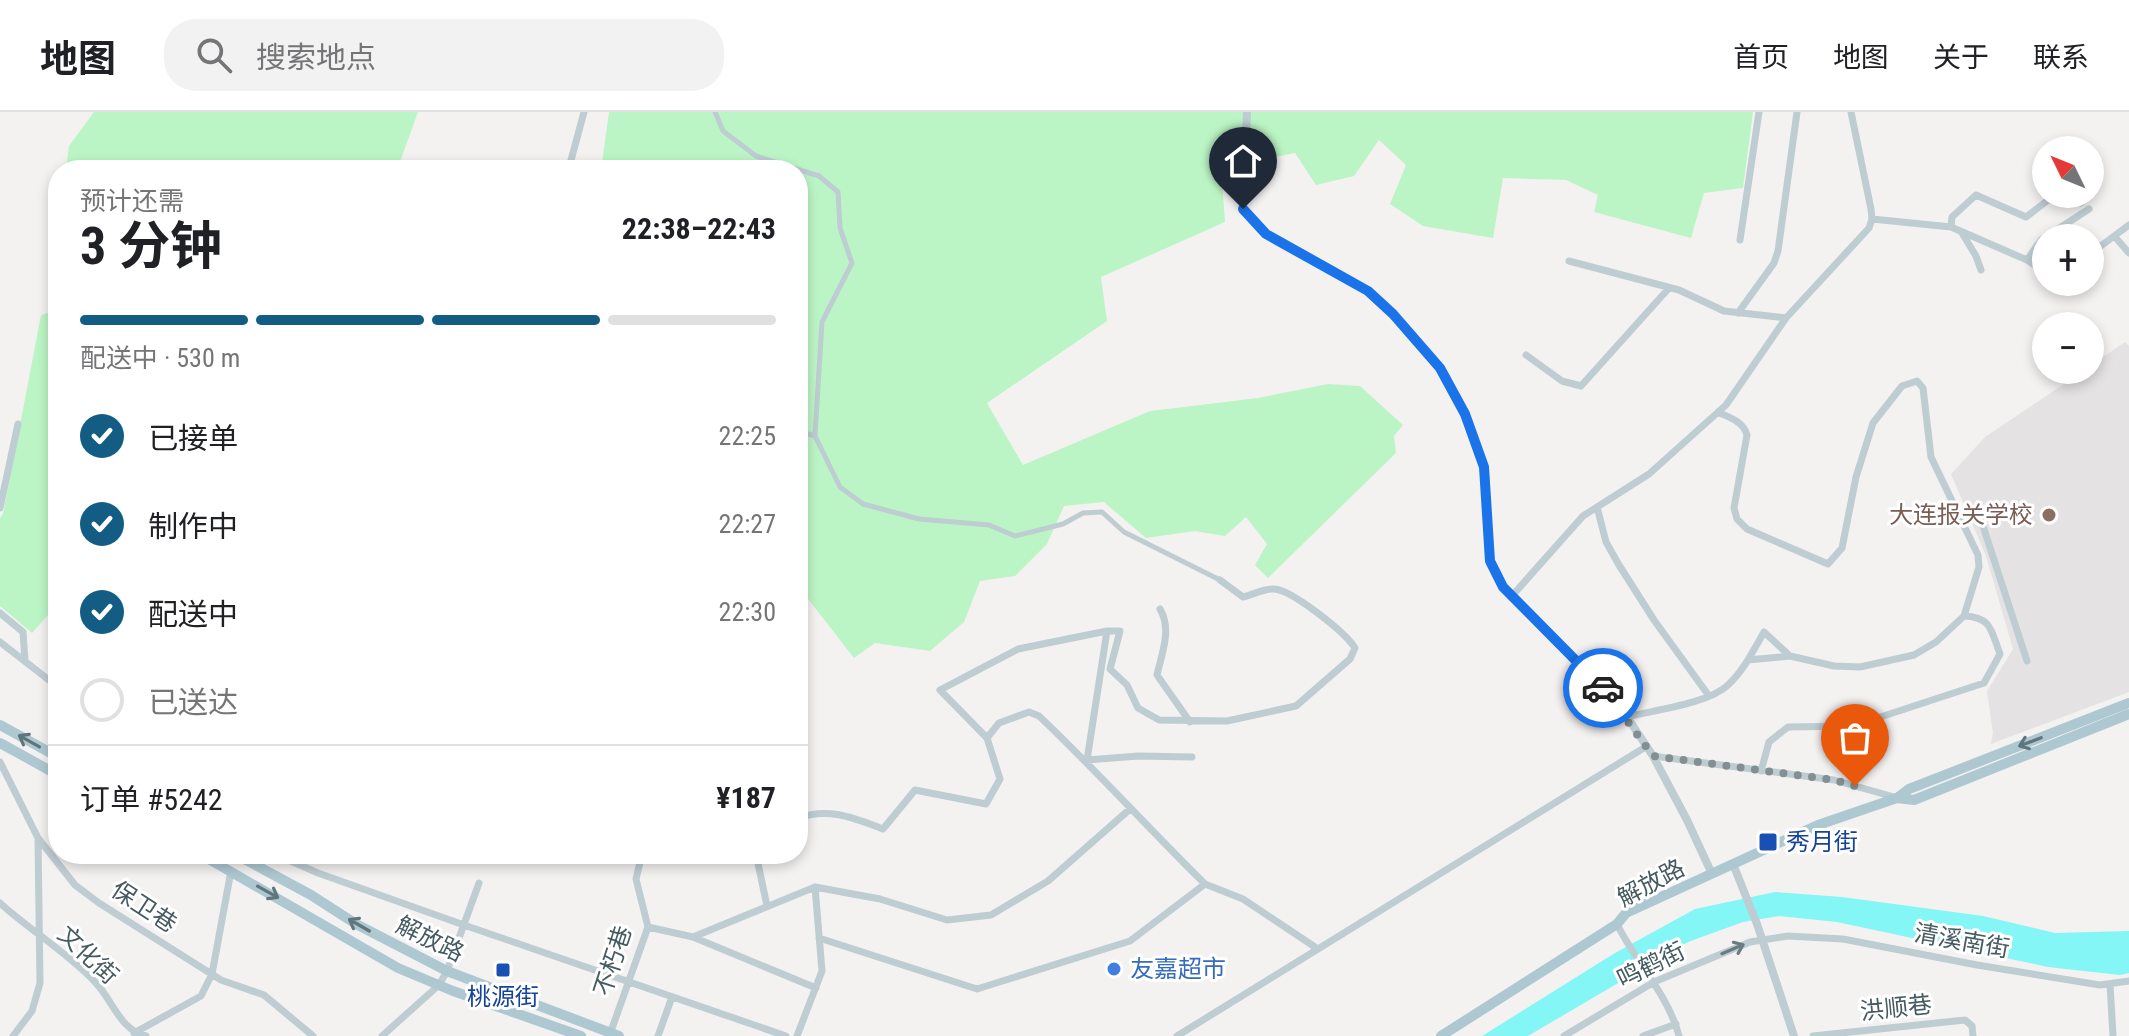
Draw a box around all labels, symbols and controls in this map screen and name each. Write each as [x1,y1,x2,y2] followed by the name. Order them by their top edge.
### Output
[164,19,724,91] search box
[192,33,236,77] icon: search
[40,37,116,81] text: 地图
[256,40,376,75] text: 搜索地点
[1733,41,1789,74] text: 首页
[1833,41,1889,74] text: 地图
[1933,41,1989,74] text: 关于
[2033,41,2089,74] text: 联系
[1209,127,1277,209] pin
[2032,136,2104,208] north arrow
[2032,136,2104,384] map controls
[1221,139,1265,183] icon: home
[80,186,184,216] text: 预计还需
[622,211,776,246] text: 22:38–22:43
[80,216,222,277] text: 3 分钟
[2032,224,2104,296] button: +
[2032,312,2104,384] button: −
[80,343,240,373] text: 配送中 · 530 m
[80,414,124,458] icon: check
[148,421,238,456] text: 已接单
[719,421,776,451] text: 22:25
[1889,501,2033,529] place label: 大连报关学校
[80,502,124,546] icon: check
[2040,506,2058,524] marker: 大连报关学校
[148,509,238,544] text: 制作中
[719,509,776,539] text: 22:27
[80,590,124,634] icon: check
[148,597,238,632] text: 配送中
[719,597,776,627] text: 22:30
[1563,648,1643,728] courier
[1581,666,1625,710] icon: car
[148,685,238,720] text: 已送达
[1821,704,1889,786] pin
[1833,716,1877,760] icon: bag
[18,733,41,749] one-way arrow
[2018,735,2043,750] one-way arrow
[716,780,776,815] text: ¥187
[80,782,223,817] text: 订单 #5242
[1786,828,1858,856] place label: 秀月街
[1757,831,1779,853] marker: 秀月街
[1613,854,1689,912] street label: 解放路
[106,876,182,938] street label: 保卫巷
[256,884,280,900] one-way arrow
[392,911,468,967] street label: 解放路
[348,917,371,933] one-way arrow
[1912,919,2012,963] street label: 清溪南街
[52,920,124,990] street label: 文化街
[589,922,637,1000] street label: 不朽巷
[1613,937,1689,993] street label: 鸣鹤街
[1720,941,1745,955] one-way arrow
[1130,955,1226,983] place label: 友嘉超市
[1105,960,1123,978] marker: 友嘉超市
[494,961,512,979] marker: 桃源街
[467,983,539,1011] place label: 桃源街
[1859,990,1933,1026] street label: 洪顺巷

